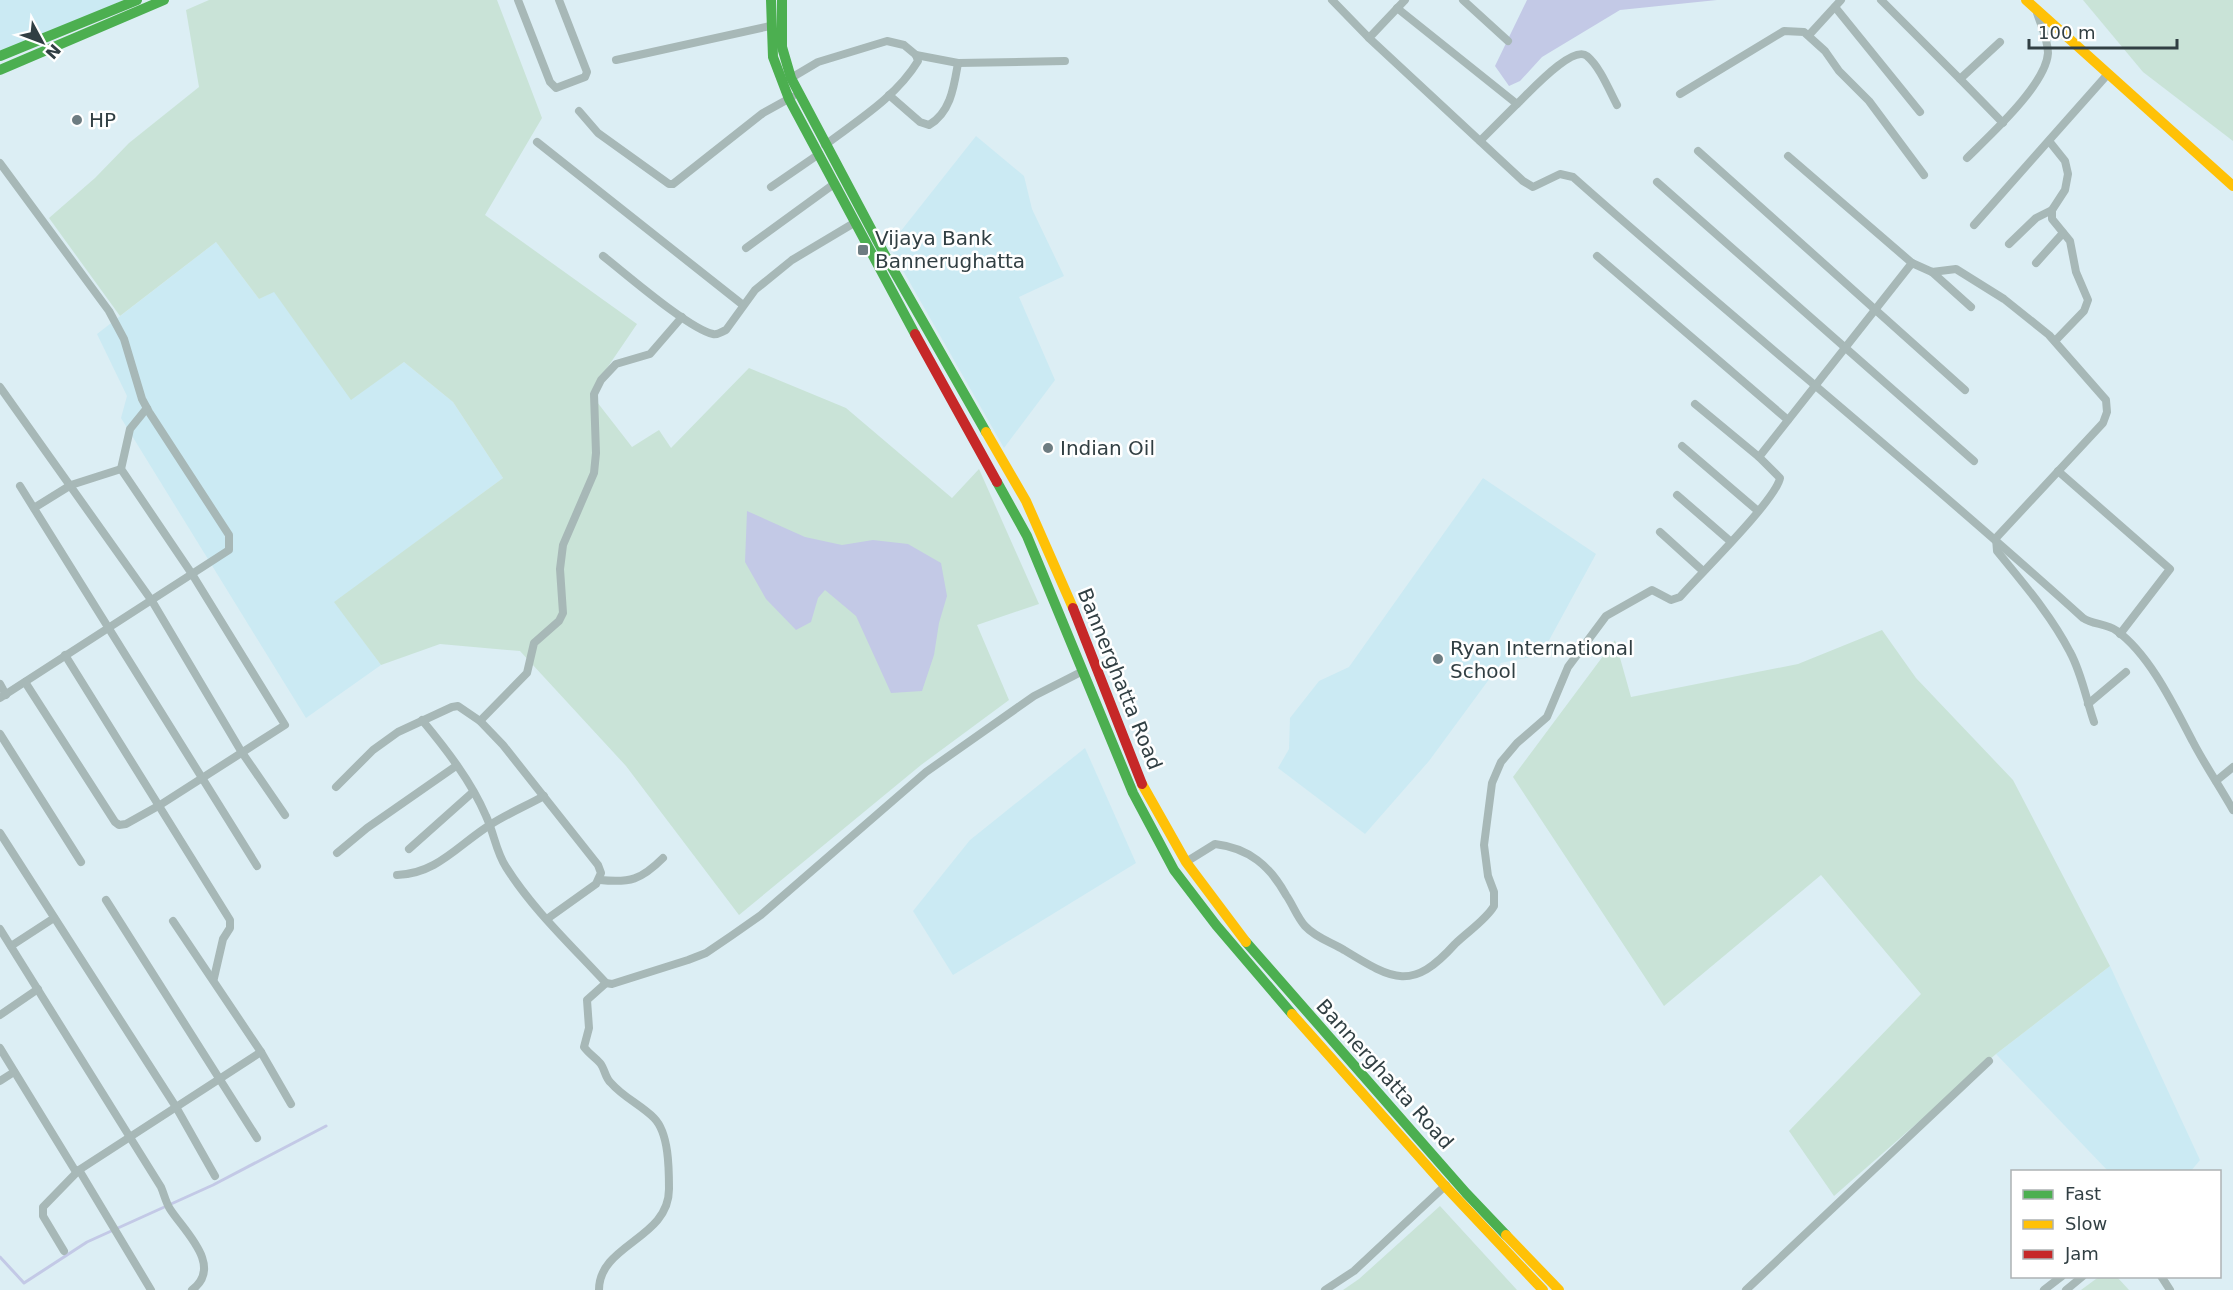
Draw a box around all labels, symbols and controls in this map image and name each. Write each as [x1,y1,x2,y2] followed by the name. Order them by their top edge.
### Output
[12,12,72,72] north arrow
[2029,12,2178,50] scale bar
[2038,22,2096,43] text: 100 m
[41,40,65,63] text: N
[89,108,116,132] place label: HP
[70,113,84,127] marker: HP
[875,226,1025,273] place label: Vijaya Bank Bannerughatta
[856,243,870,257] marker: Vijaya Bank Bannerughatta
[1060,436,1155,460] place label: Indian Oil
[1041,441,1055,455] marker: Indian Oil
[1073,585,1167,773] street label: Bannerghatta Road
[1450,636,1634,683] place label: Ryan International School
[1431,652,1445,666] marker: Ryan International School
[1311,994,1459,1154] street label: Bannerghatta Road
[2011,1170,2221,1278] legend
[2065,1183,2101,1204] text: Fast
[2065,1213,2107,1234] text: Slow
[2064,1243,2099,1264] text: Jam

